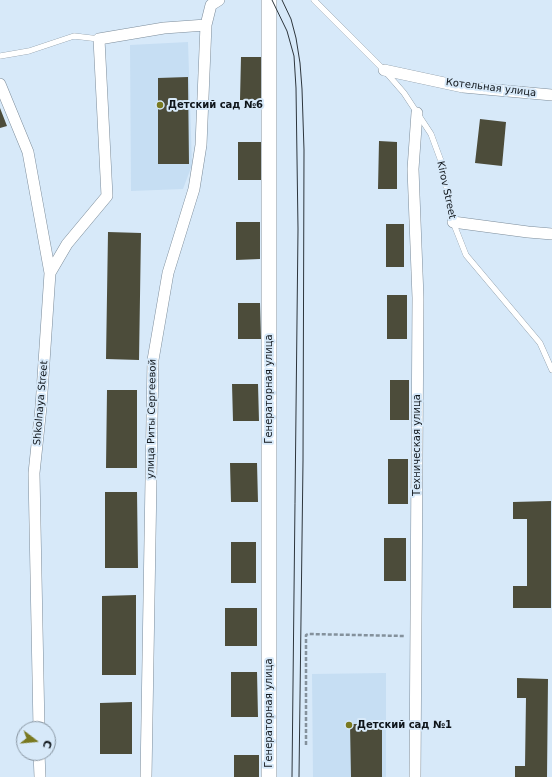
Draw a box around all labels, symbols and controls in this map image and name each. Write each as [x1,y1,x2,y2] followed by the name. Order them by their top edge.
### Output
[445,76,537,100] street label: Котельная улица
[168,99,263,111] place label: Детский сад №6
[155,100,165,110] marker: Детский сад №6
[434,160,458,220] street label: Kirov Street
[263,334,275,444] street label: Генераторная улица
[145,359,159,479] street label: улица Риты Сергеевой
[31,360,51,446] street label: Shkolnaya Street
[411,394,423,496] street label: Техническая улица
[263,658,275,768] street label: Генераторная улица
[357,719,452,731] place label: Детский сад №1
[344,720,354,730] marker: Детский сад №1
[16,721,56,761] north arrow
[40,738,54,750] text: С

